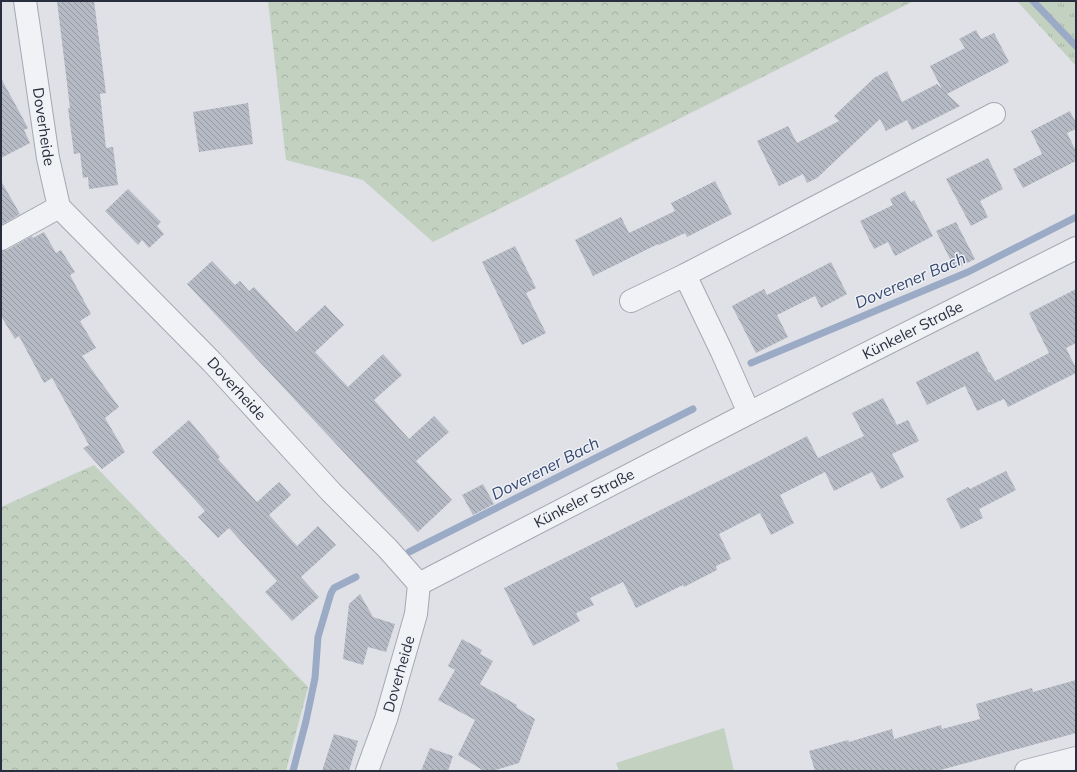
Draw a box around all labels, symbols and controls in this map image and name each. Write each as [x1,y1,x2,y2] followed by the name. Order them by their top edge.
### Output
[29,86,59,168] street label: Doverheide
[852,248,968,312] water label: Doverener Bach
[859,297,966,363] street label: Künkeler Straße
[203,353,271,424] street label: Doverheide
[488,432,602,504] water label: Doverener Bach
[531,464,637,532] street label: Künkeler Straße
[379,633,419,714] street label: Doverheide

